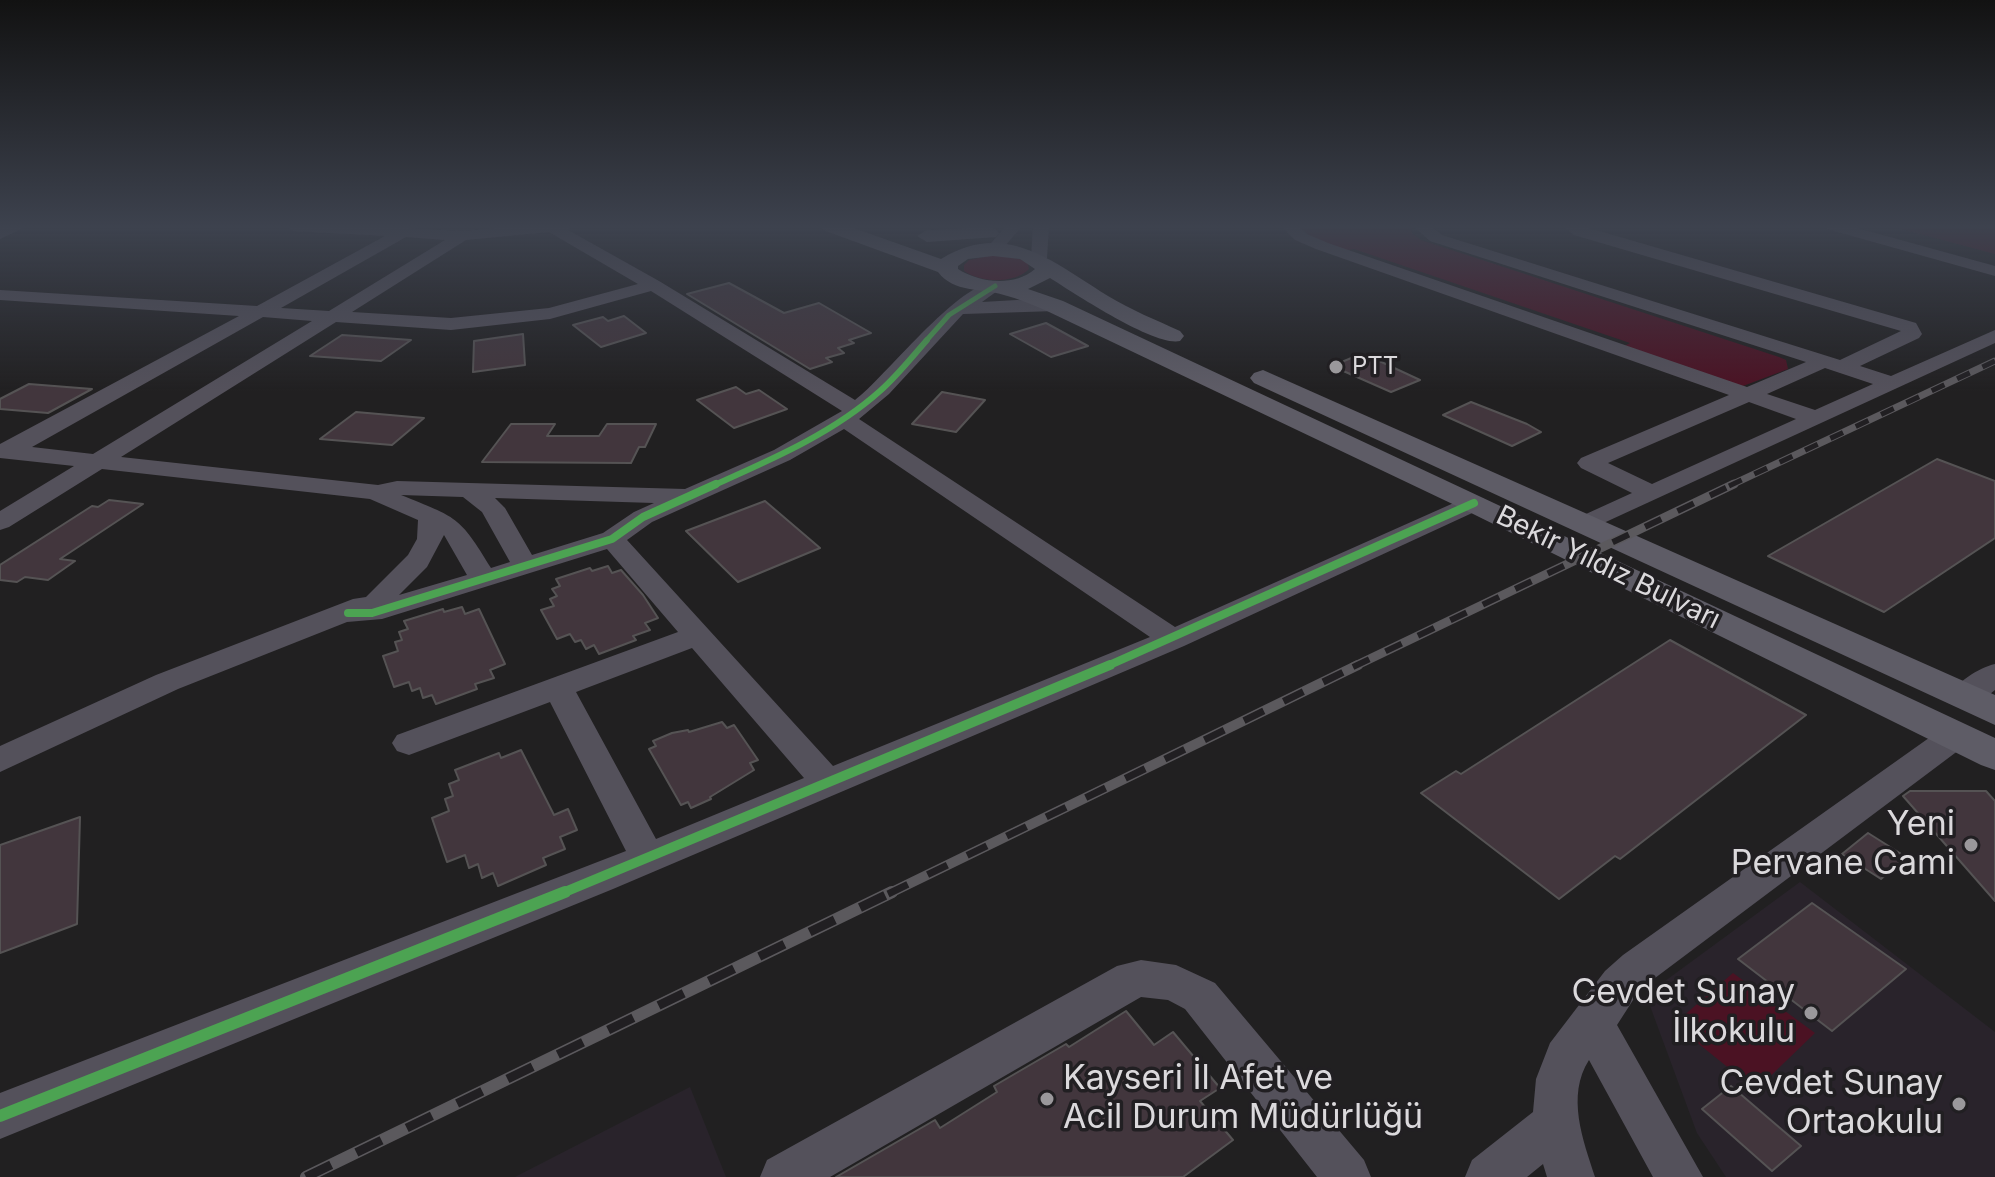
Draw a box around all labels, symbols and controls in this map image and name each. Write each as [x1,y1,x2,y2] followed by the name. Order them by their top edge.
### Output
[1352,353,1398,381] place label: PTT
[1327,358,1345,376] marker: PTT
[1490,499,1726,637] street label: Bekir Yıldız Bulvarı
[1731,805,1955,884] place label: Yeni Pervane Cami
[1962,836,1980,854] marker: Yeni Pervane Cami
[1572,973,1795,1052] place label: Cevdet Sunay İlkokulu
[1802,1004,1820,1022] marker: Cevdet Sunay İlkokulu
[1063,1059,1423,1138] place label: Kayseri İl Afet ve Acil Durum Müdürlüğü
[1720,1064,1943,1144] place label: Cevdet Sunay Ortaokulu
[1038,1090,1056,1108] marker: Kayseri İl Afet ve Acil Durum Müdürlüğü
[1950,1095,1968,1113] marker: Cevdet Sunay Ortaokulu

